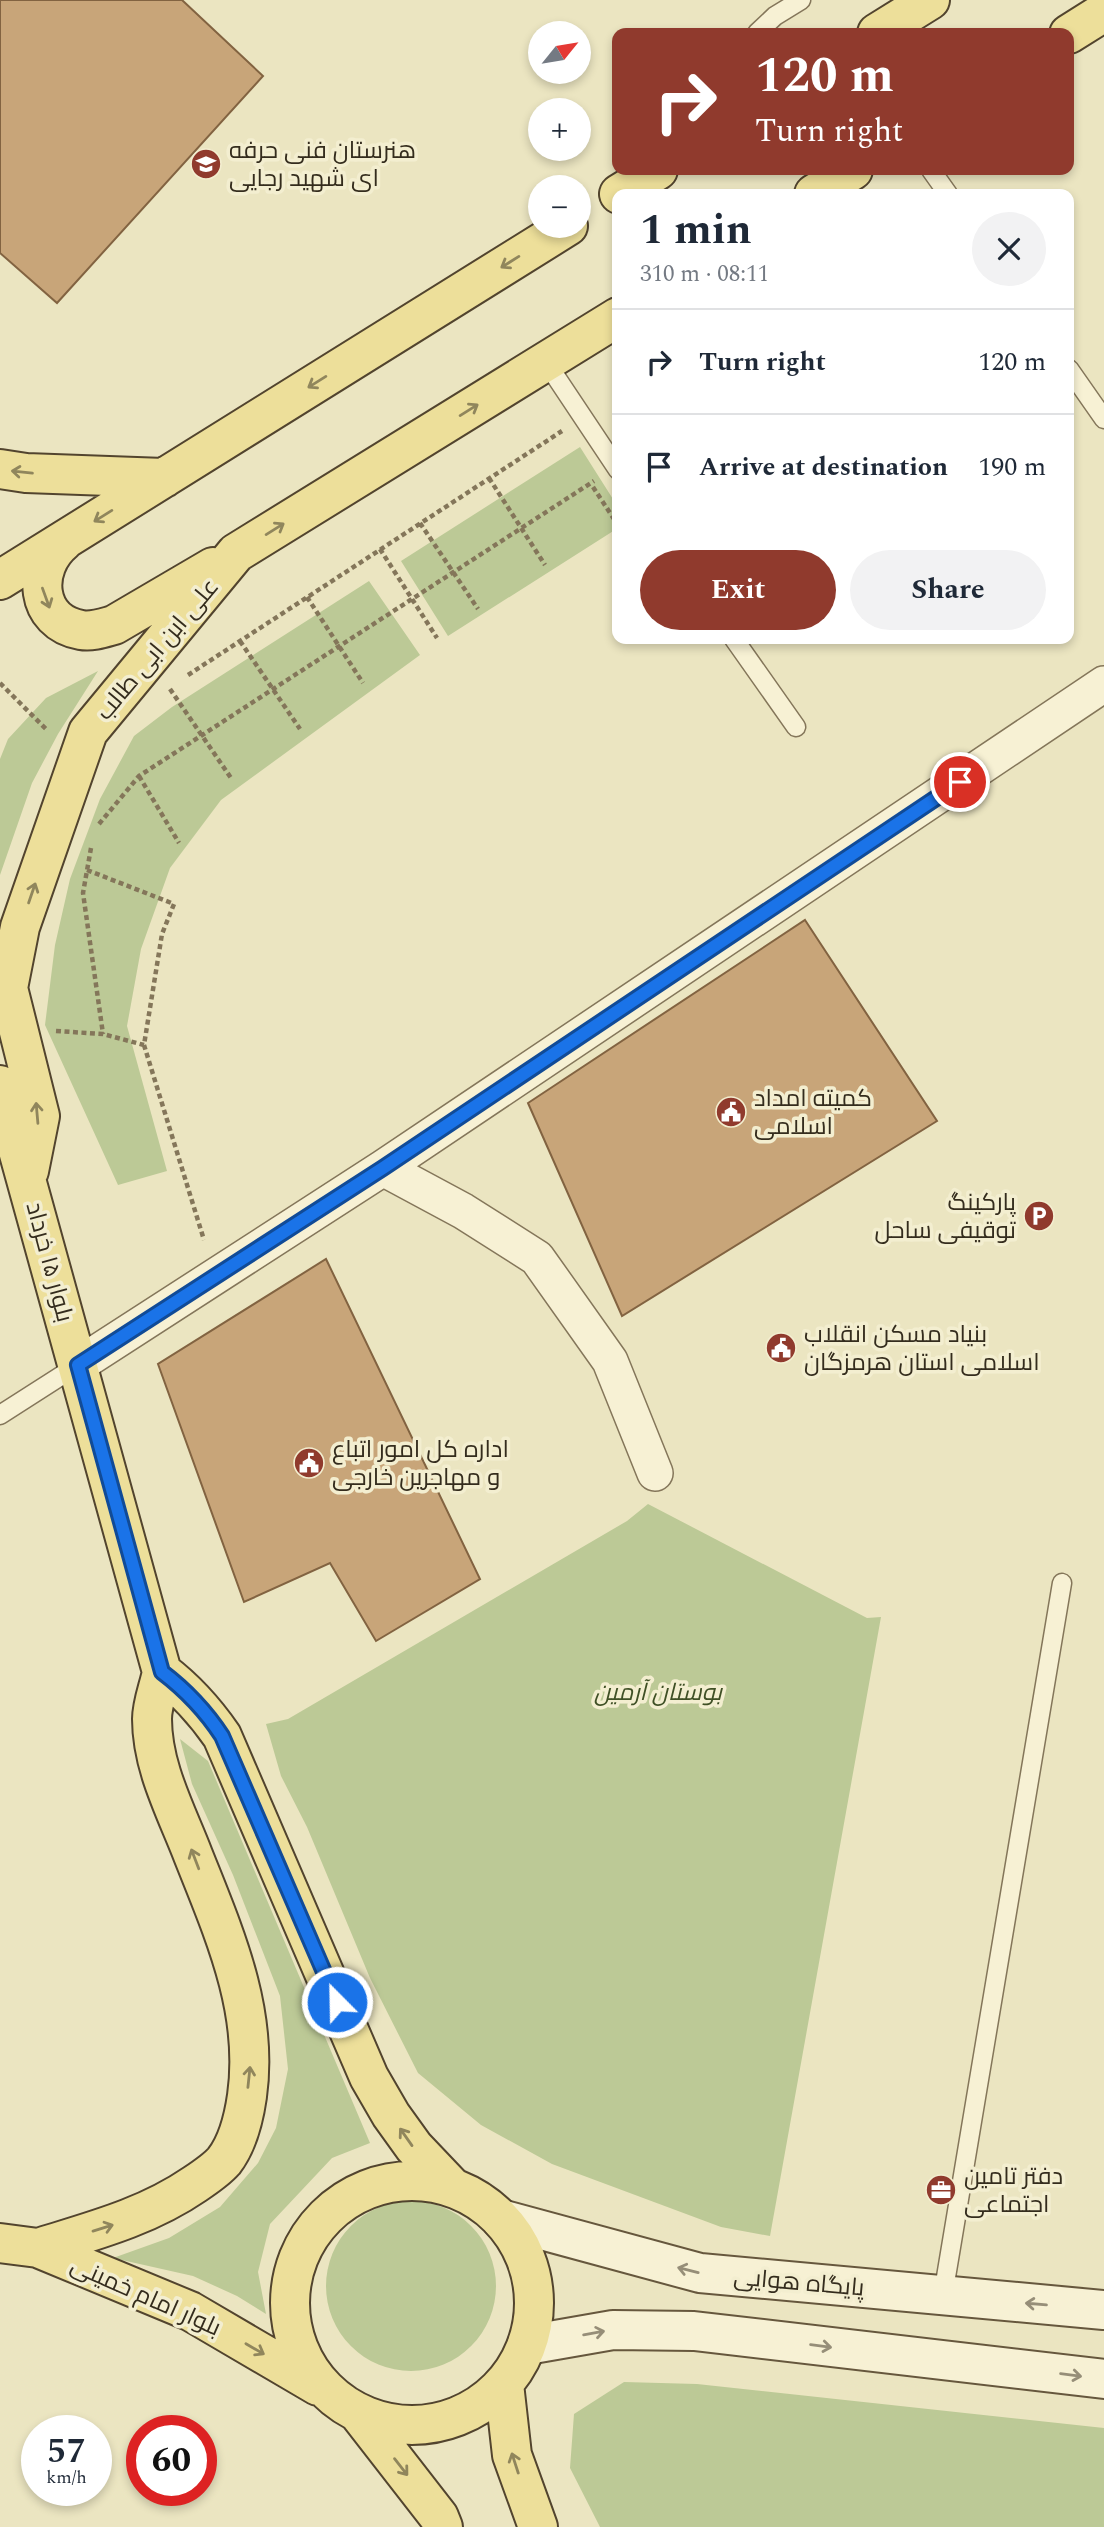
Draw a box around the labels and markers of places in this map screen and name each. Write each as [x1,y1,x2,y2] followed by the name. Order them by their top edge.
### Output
[229,133,416,197] place label: هنرستان فنی حرفه ای شهید رجایی
[189,147,223,181] school or university icon: هنرستان فنی حرفه ای شهید رجایی
[930,752,990,812] pin
[754,1081,872,1145] place label: کمیته امداد اسلامی
[714,1095,748,1129] public building icon: کمیته امداد اسلامی
[875,1185,1017,1249] place label: پارکینگ توقیفی ساحل
[1022,1199,1056,1233] parking icon: پارکینگ توقیفی ساحل
[804,1317,1040,1381] place label: بنیاد مسکن انقلاب اسلامی استان هرمزگان
[764,1331,798,1365] public building icon: بنیاد مسکن انقلاب اسلامی استان هرمزگان
[332,1432,509,1496] place label: اداره کل امور اتباع و مهاجرین خارجی
[292,1446,326,1480] public building icon: اداره کل امور اتباع و مهاجرین خارجی
[964,2159,1063,2223] place label: دفتر تامین اجتماعی
[924,2173,958,2207] office icon: دفتر تامین اجتماعی

